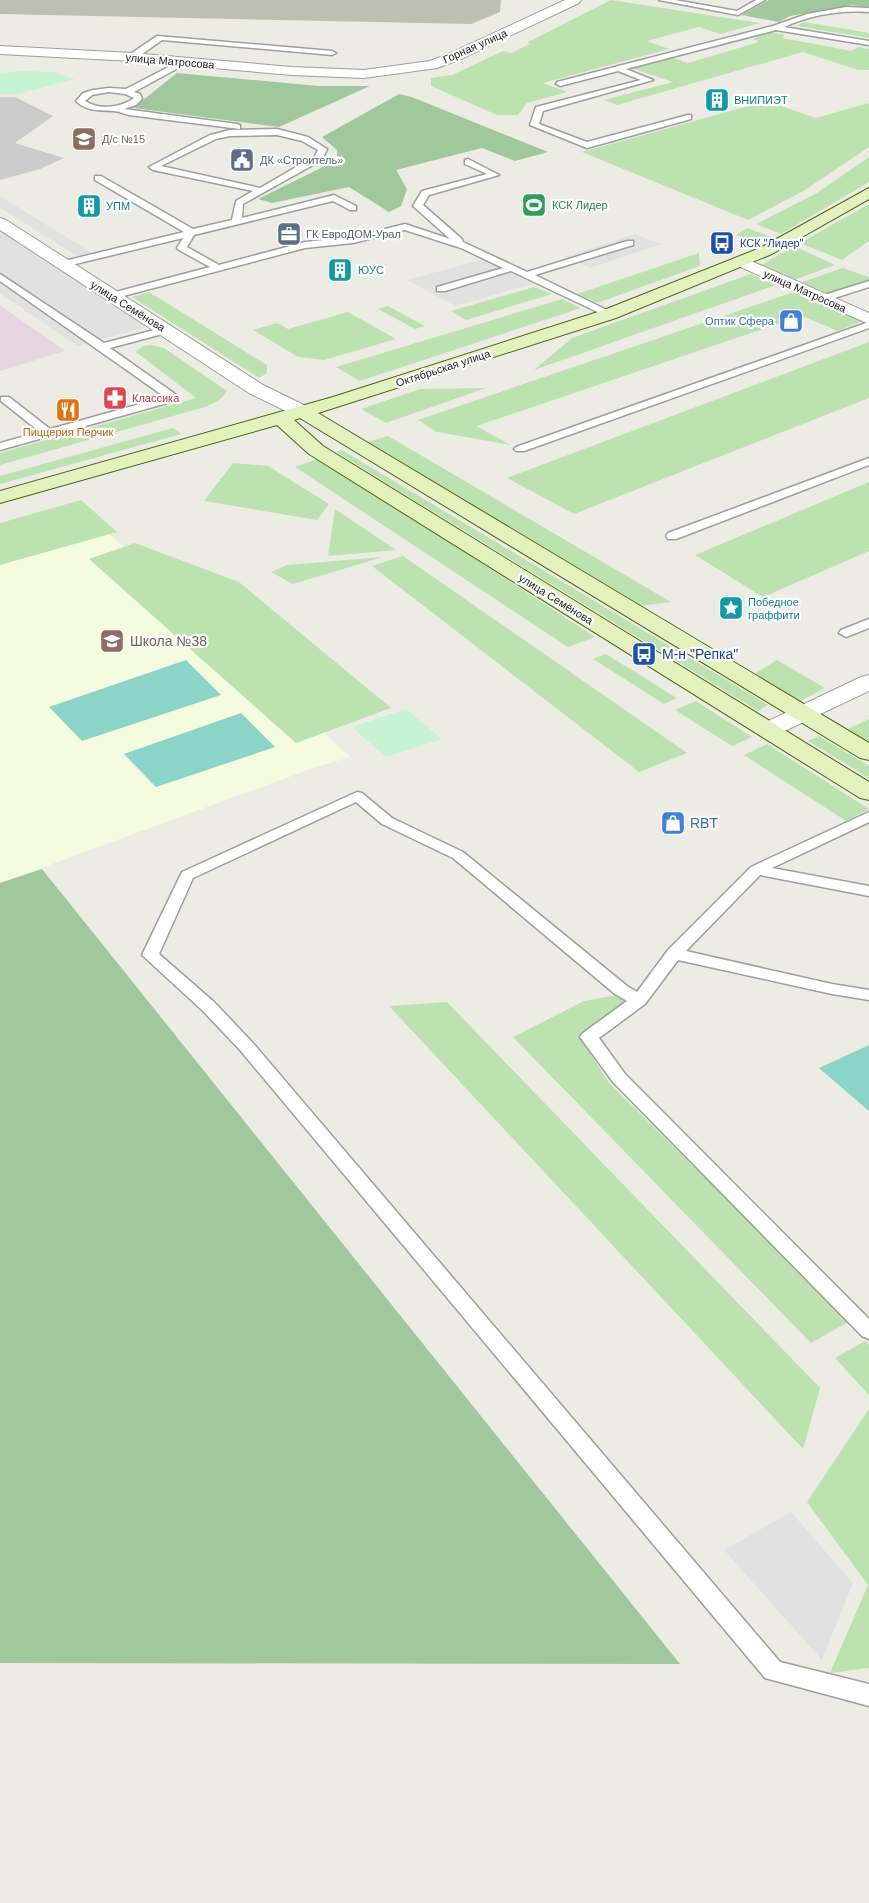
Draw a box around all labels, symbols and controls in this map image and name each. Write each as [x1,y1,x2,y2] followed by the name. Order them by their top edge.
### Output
[441,26,510,65] street label: Горная улица
[125,51,216,71] street label: улица Матросова
[704,87,730,113] building icon: ВНИПИЭТ
[734,94,788,106] place label: ВНИПИЭТ
[71,126,97,152] school or university icon: Д/с №15
[102,133,145,145] place label: Д/с №15
[229,147,255,173] public building icon: ДК «Строитель»
[260,154,343,166] place label: ДК «Строитель»
[521,192,547,218] sports icon: КСК Лидер
[76,193,102,219] building icon: УПМ
[552,199,608,211] place label: КСК Лидер
[106,200,130,212] place label: УПМ
[276,221,302,247] office icon: ГК ЕвроДОМ-Урал
[306,228,401,240] place label: ГК ЕвроДОМ-Урал
[709,230,735,256] bus stop icon: КСК "Лидер"
[740,237,804,249] place label: КСК "Лидер"
[327,257,353,283] building icon: ЮУС
[358,264,384,276] place label: ЮУС
[762,267,849,315] street label: улица Матросова
[89,278,168,334] street label: улица Семёнова
[778,308,804,334] shop icon: Оптик Сфера
[705,315,775,327] place label: Оптик Сфера
[394,347,493,389] street label: Октябрьская улица
[102,385,128,411] pharmacy icon: Классика
[132,392,180,404] place label: Классика
[55,397,81,423] restaurant icon: Пиццерия Перчик
[23,426,113,438] place label: Пиццерия Перчик
[517,571,596,627] street label: улица Семёнова
[718,595,744,621] place icon: Победное граффити
[748,596,800,621] place label: Победное граффити
[99,628,125,654] school or university icon: Школа №38
[130,633,207,649] place label: Школа №38
[631,641,657,667] bus stop icon: М-н "Репка"
[662,646,738,662] place label: М-н "Репка"
[660,810,686,836] shop icon: RBT
[690,815,718,831] place label: RBT

